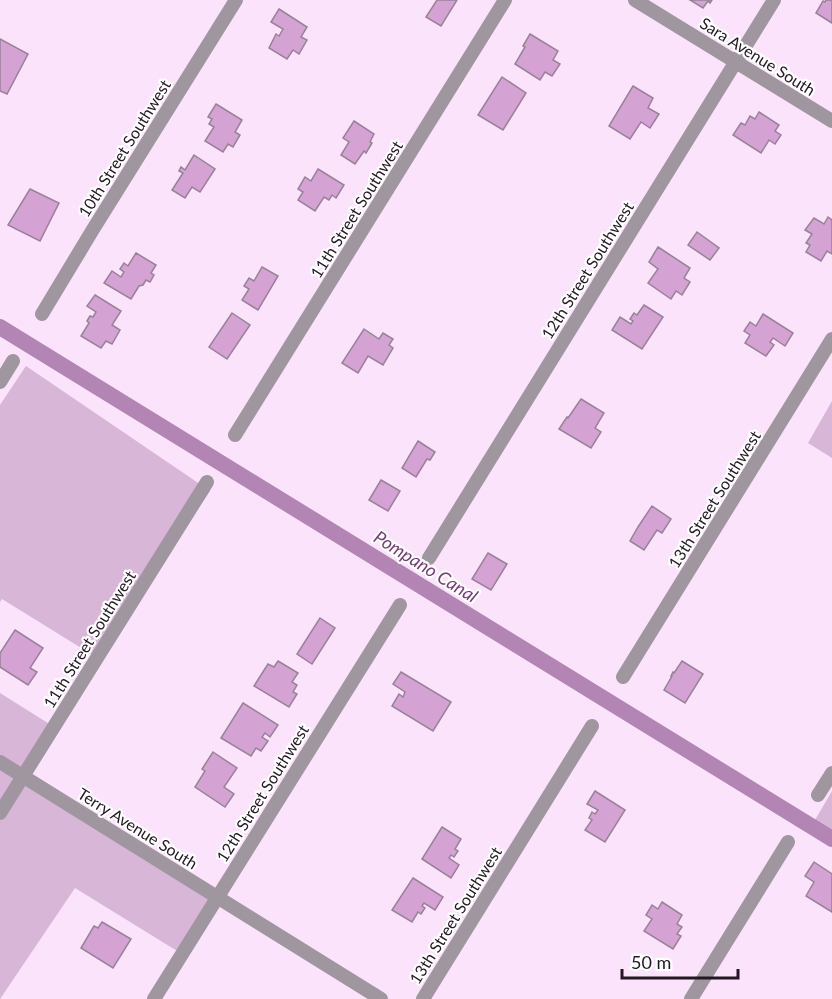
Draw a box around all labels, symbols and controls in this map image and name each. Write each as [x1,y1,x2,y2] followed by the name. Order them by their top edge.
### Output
[697,13,819,99] street label: Sara Avenue South
[74,76,174,220] street label: 10th Street Southwest
[306,137,406,281] street label: 11th Street Southwest
[537,198,637,342] street label: 12th Street Southwest
[664,427,764,571] street label: 13th Street Southwest
[370,525,482,607] water label: Pompano Canal
[39,567,139,711] street label: 11th Street Southwest
[212,721,312,865] street label: 12th Street Southwest
[75,784,201,872] street label: Terry Avenue South
[405,843,505,987] street label: 13th Street Southwest
[622,942,738,980] scale bar
[631,951,671,973] text: 50 m

